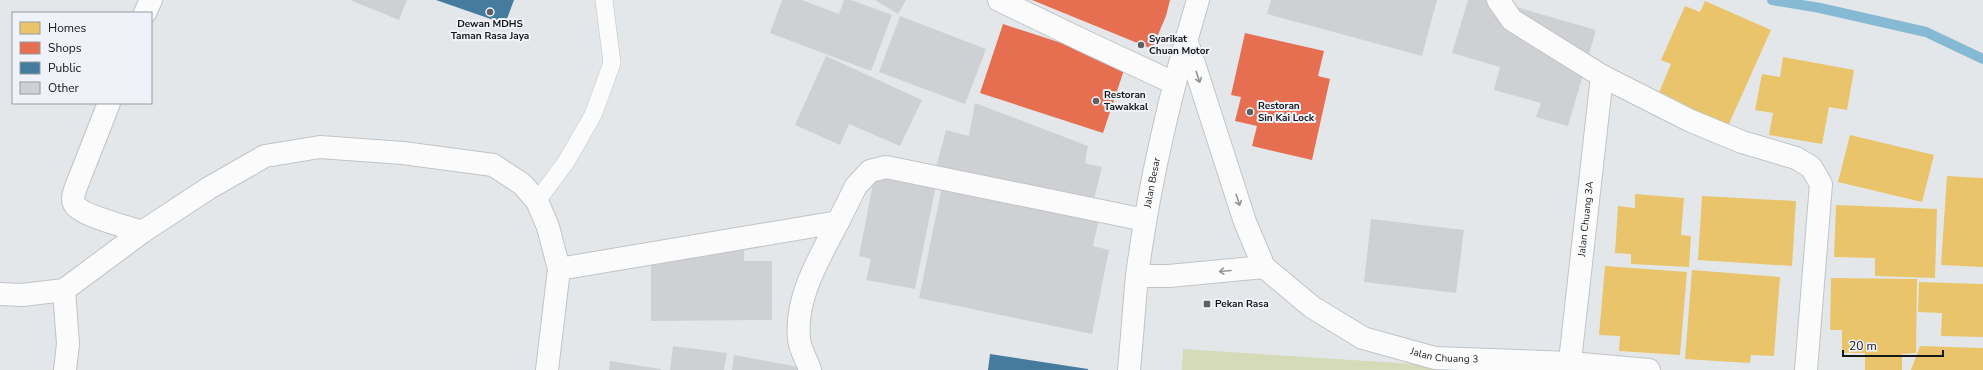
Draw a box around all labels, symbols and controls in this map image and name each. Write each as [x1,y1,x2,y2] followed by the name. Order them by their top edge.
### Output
[485,7,495,17] marker: Dewan MDHS Taman Rasa Jaya
[12,12,152,104] legend
[451,17,529,43] place label: Dewan MDHS Taman Rasa Jaya
[48,20,86,36] text: Homes
[1149,32,1209,58] place label: Syarikat Chuan Motor
[48,40,82,56] text: Shops
[1136,40,1146,50] marker: Syarikat Chuan Motor
[48,60,82,76] text: Public
[1195,70,1202,83] one-way arrow
[48,80,80,96] text: Other
[1104,88,1149,114] place label: Restoran Tawakkal
[1091,96,1101,106] marker: Restoran Tawakkal
[1258,99,1315,125] place label: Restoran Sin Kai Lock
[1245,107,1255,117] marker: Restoran Sin Kai Lock
[1140,156,1164,210] street label: Jalan Besar
[1575,180,1597,258] street label: Jalan Chuang 3A
[1235,194,1242,207] one-way arrow
[1219,267,1232,275] one-way arrow
[1215,297,1269,311] place label: Pekan Rasa
[1202,299,1212,309] marker: Pekan Rasa
[1843,332,1943,358] scale bar
[1849,338,1877,354] text: 20 m
[1408,344,1479,367] street label: Jalan Chuang 3

